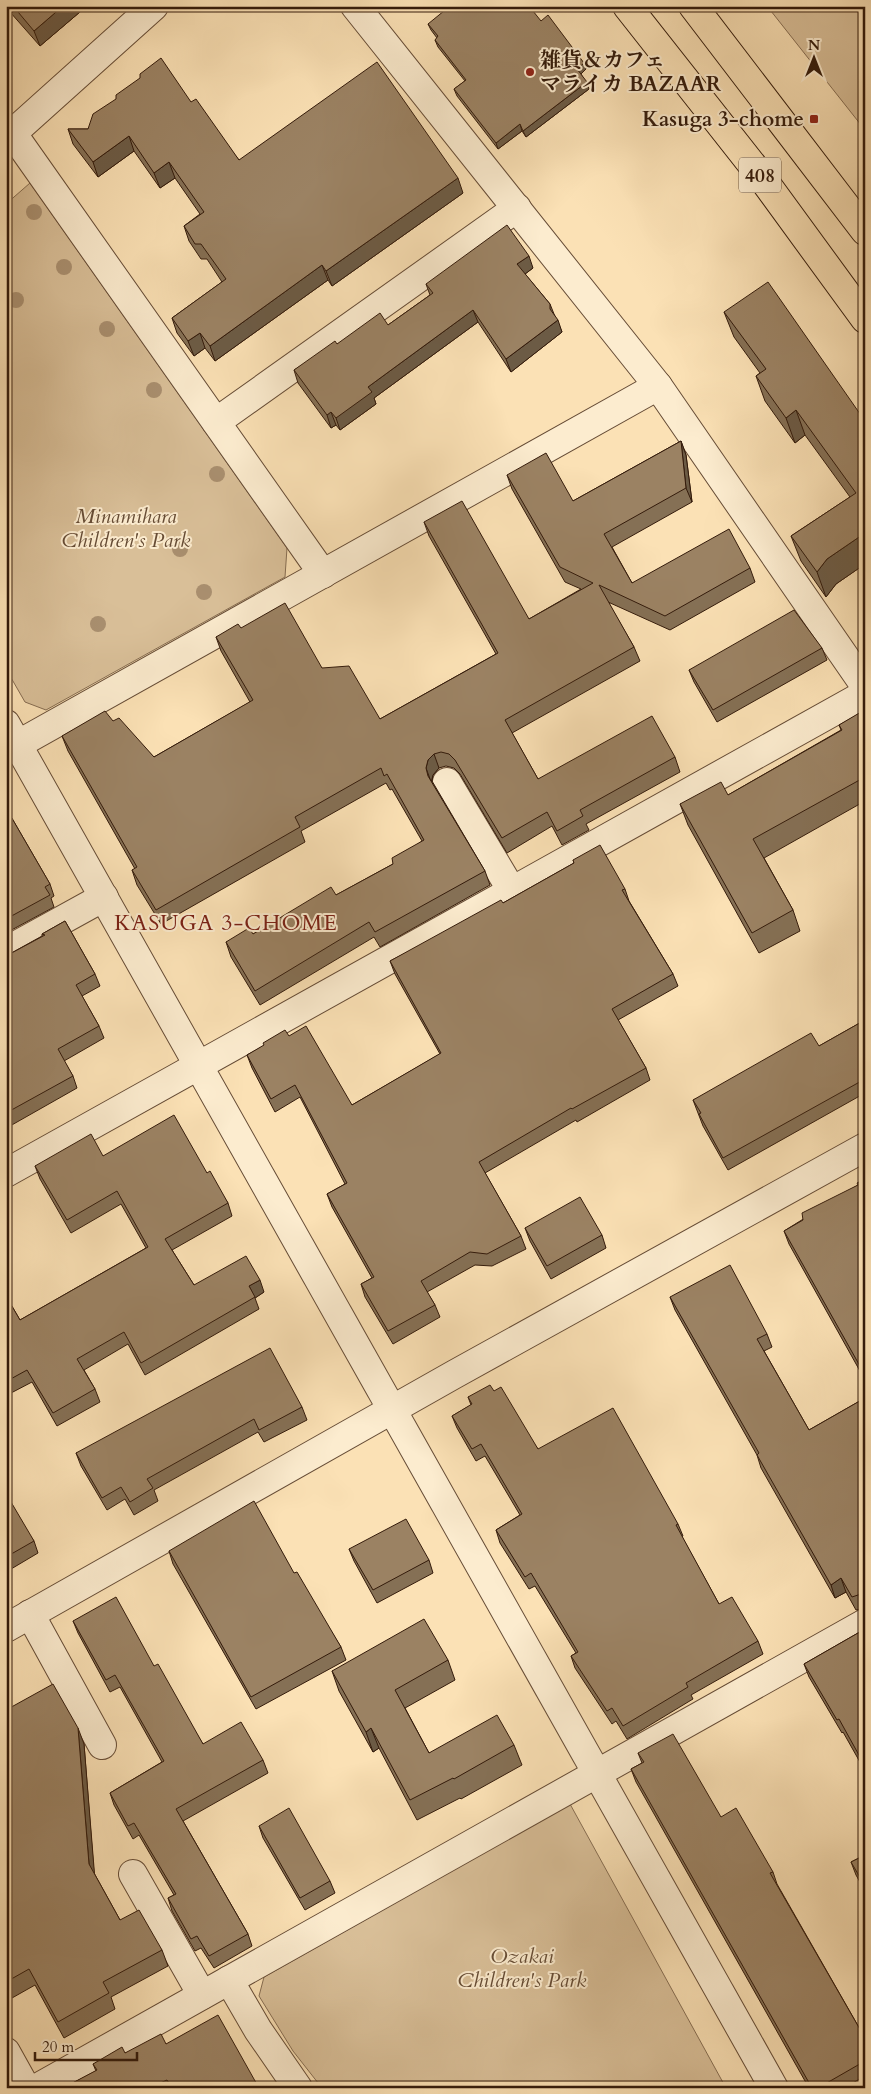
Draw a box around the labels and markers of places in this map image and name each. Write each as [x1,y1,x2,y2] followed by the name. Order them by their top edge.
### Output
[540,46,722,99] place label: 雑貨＆カフェ マライカ BAZAAR
[524,66,536,78] marker: 雑貨＆カフェ マライカ BAZAAR
[642,105,804,134] place label: Kasuga 3-chome
[808,113,820,125] marker: Kasuga 3-chome

